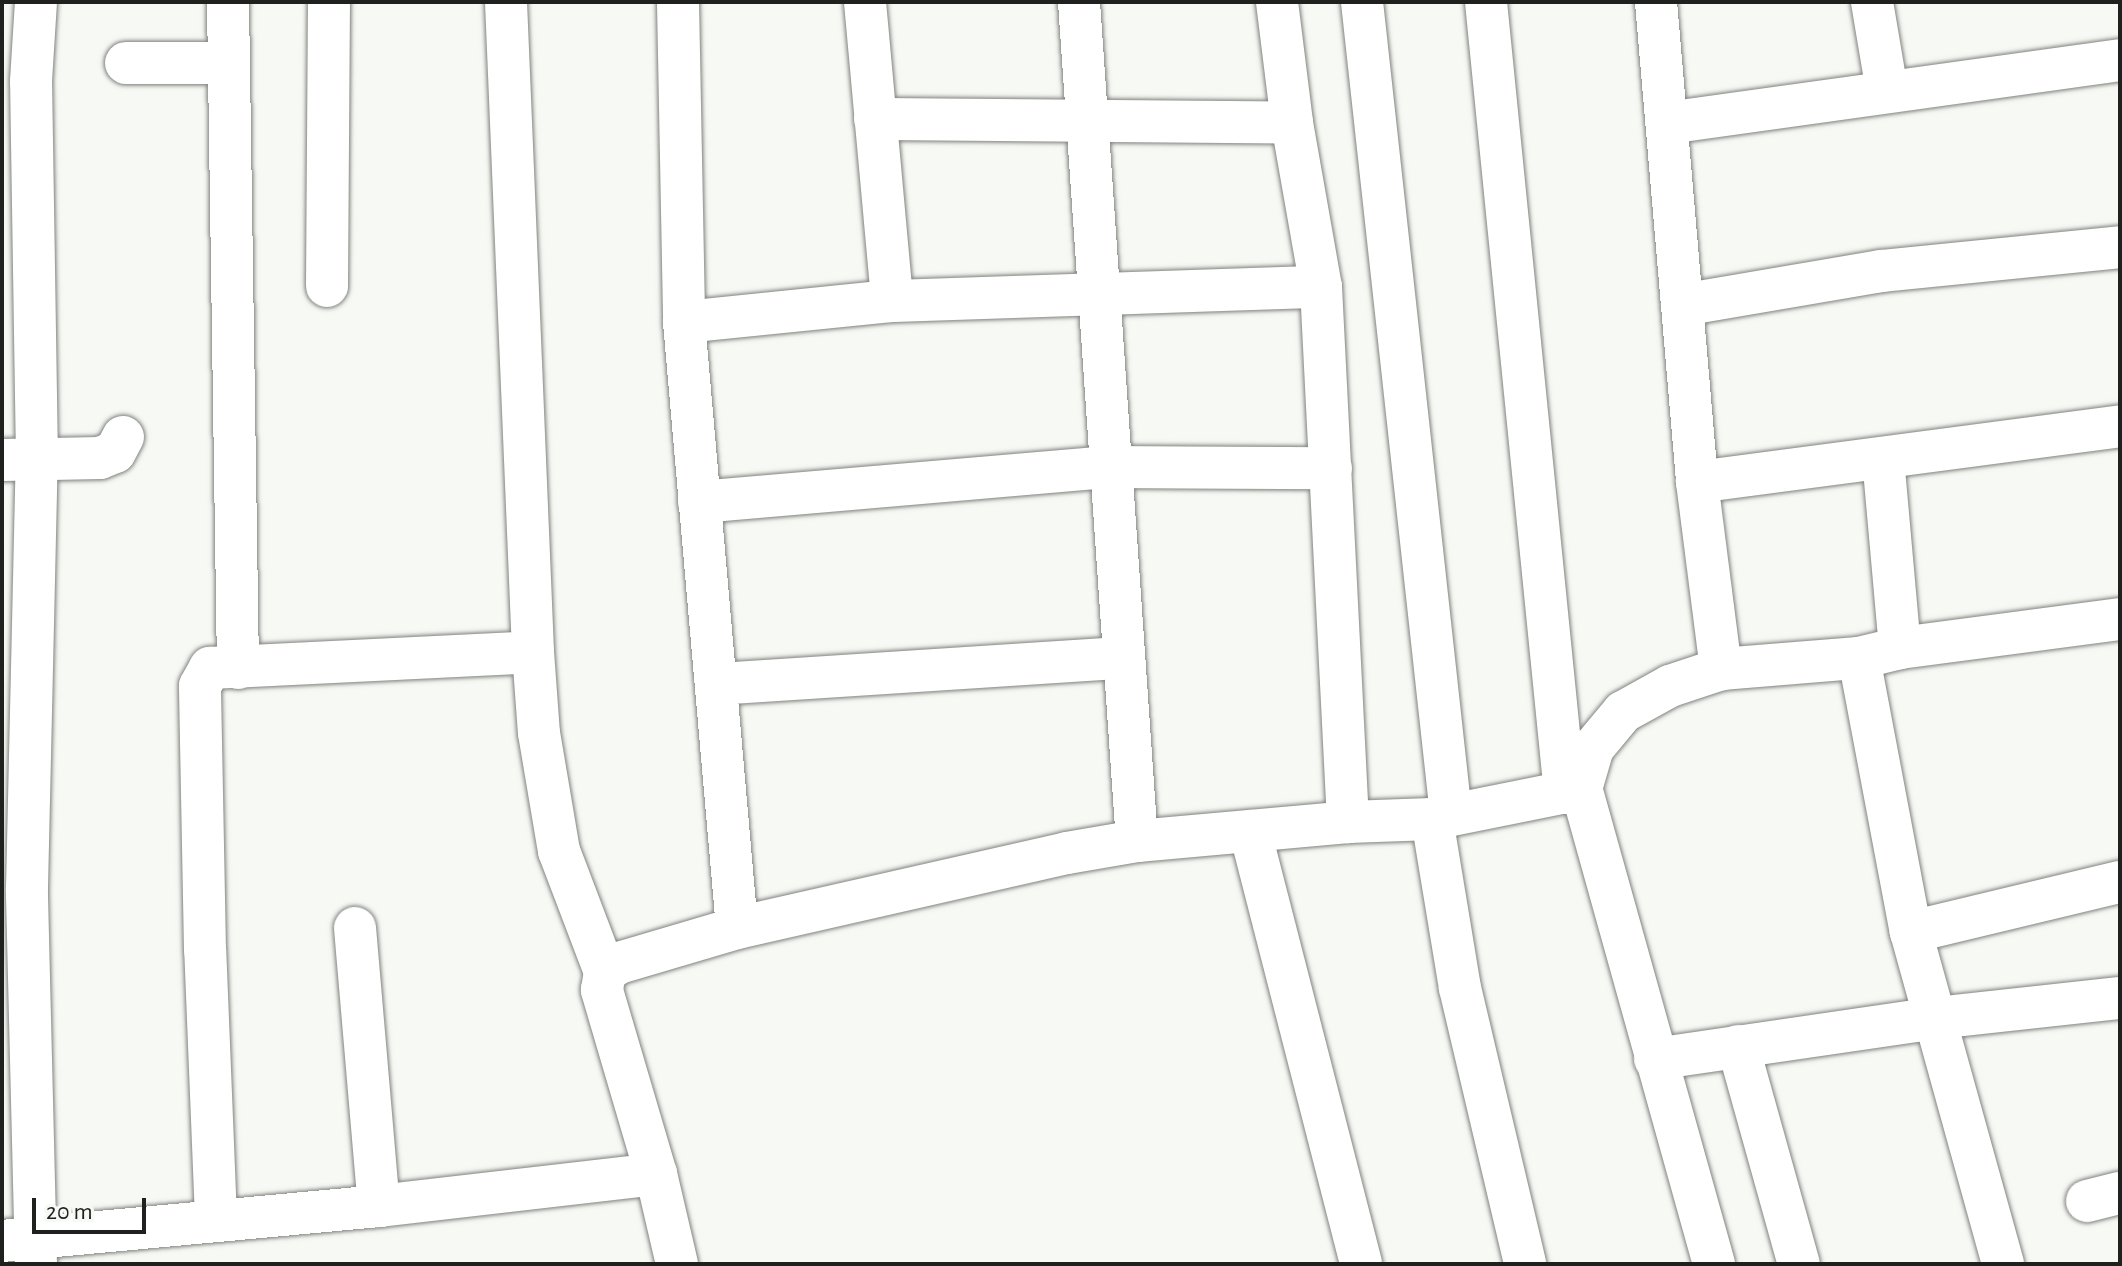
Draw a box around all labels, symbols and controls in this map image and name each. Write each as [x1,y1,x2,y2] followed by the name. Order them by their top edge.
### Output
[36,1182,150,1232] scale bar
[46,1200,93,1224] text: 20 m

